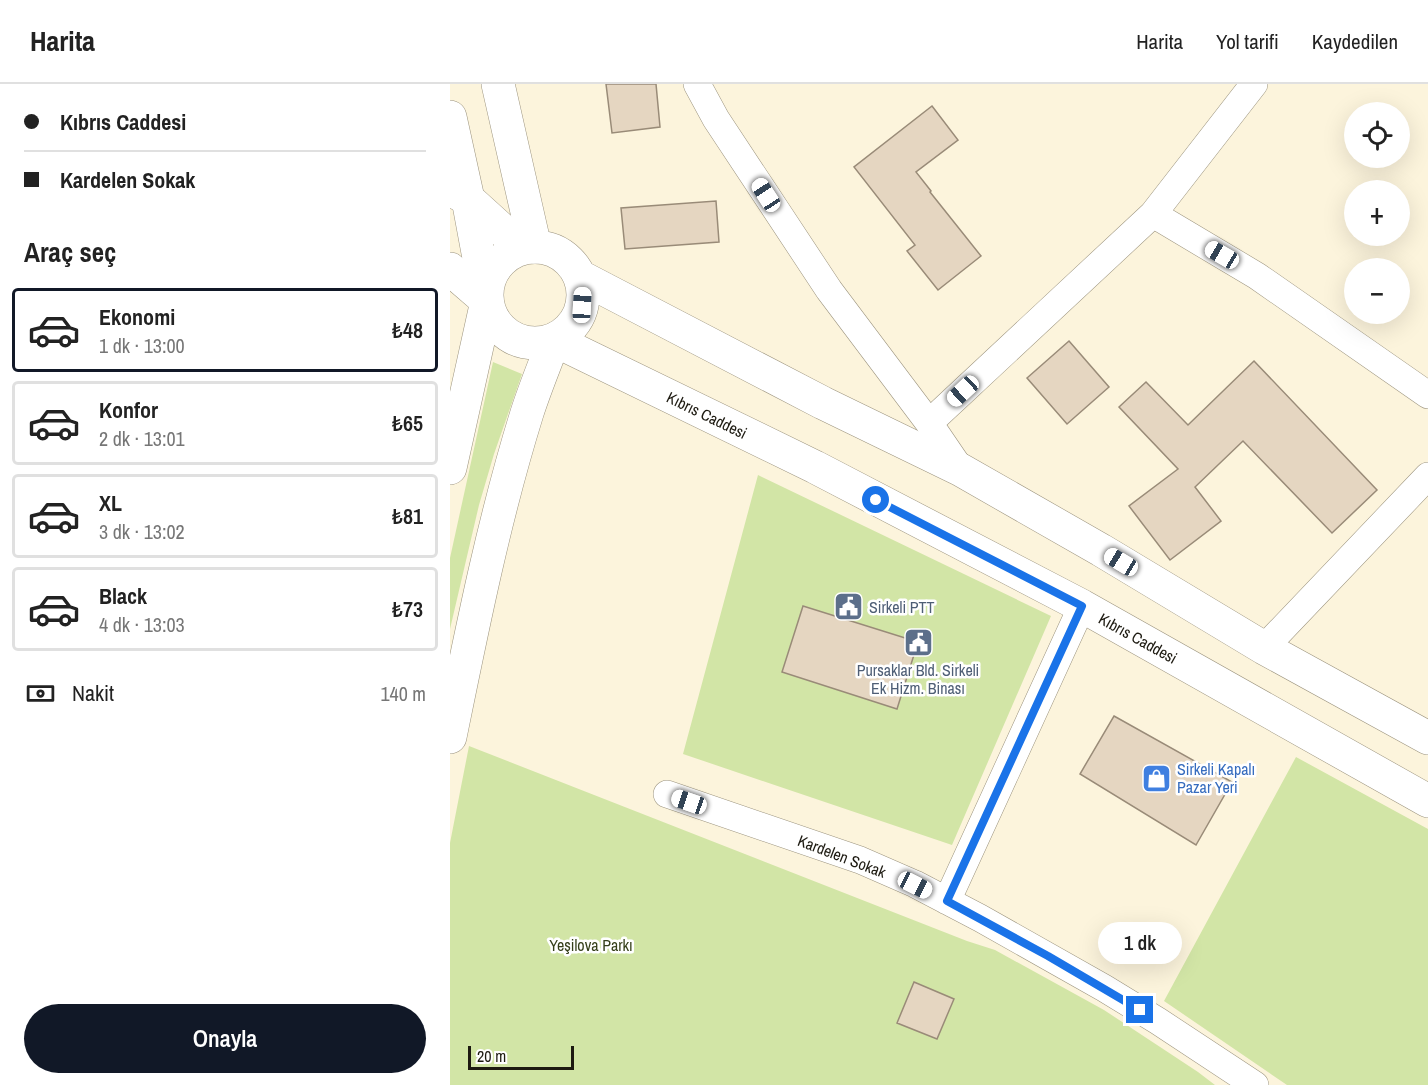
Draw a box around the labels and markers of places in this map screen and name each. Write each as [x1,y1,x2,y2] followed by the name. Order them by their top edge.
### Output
[832,591,864,623] public building icon: Sirkeli PTT
[869,596,935,618] place label: Sirkeli PTT
[902,626,934,658] public building icon: Pursaklar Bld. Sirkeli Ek Hizm. Binası
[857,659,979,699] place label: Pursaklar Bld. Sirkeli Ek Hizm. Binası
[1177,758,1255,798] place label: Sirkeli Kapalı Pazar Yeri
[1140,762,1172,794] shop icon: Sirkeli Kapalı Pazar Yeri

